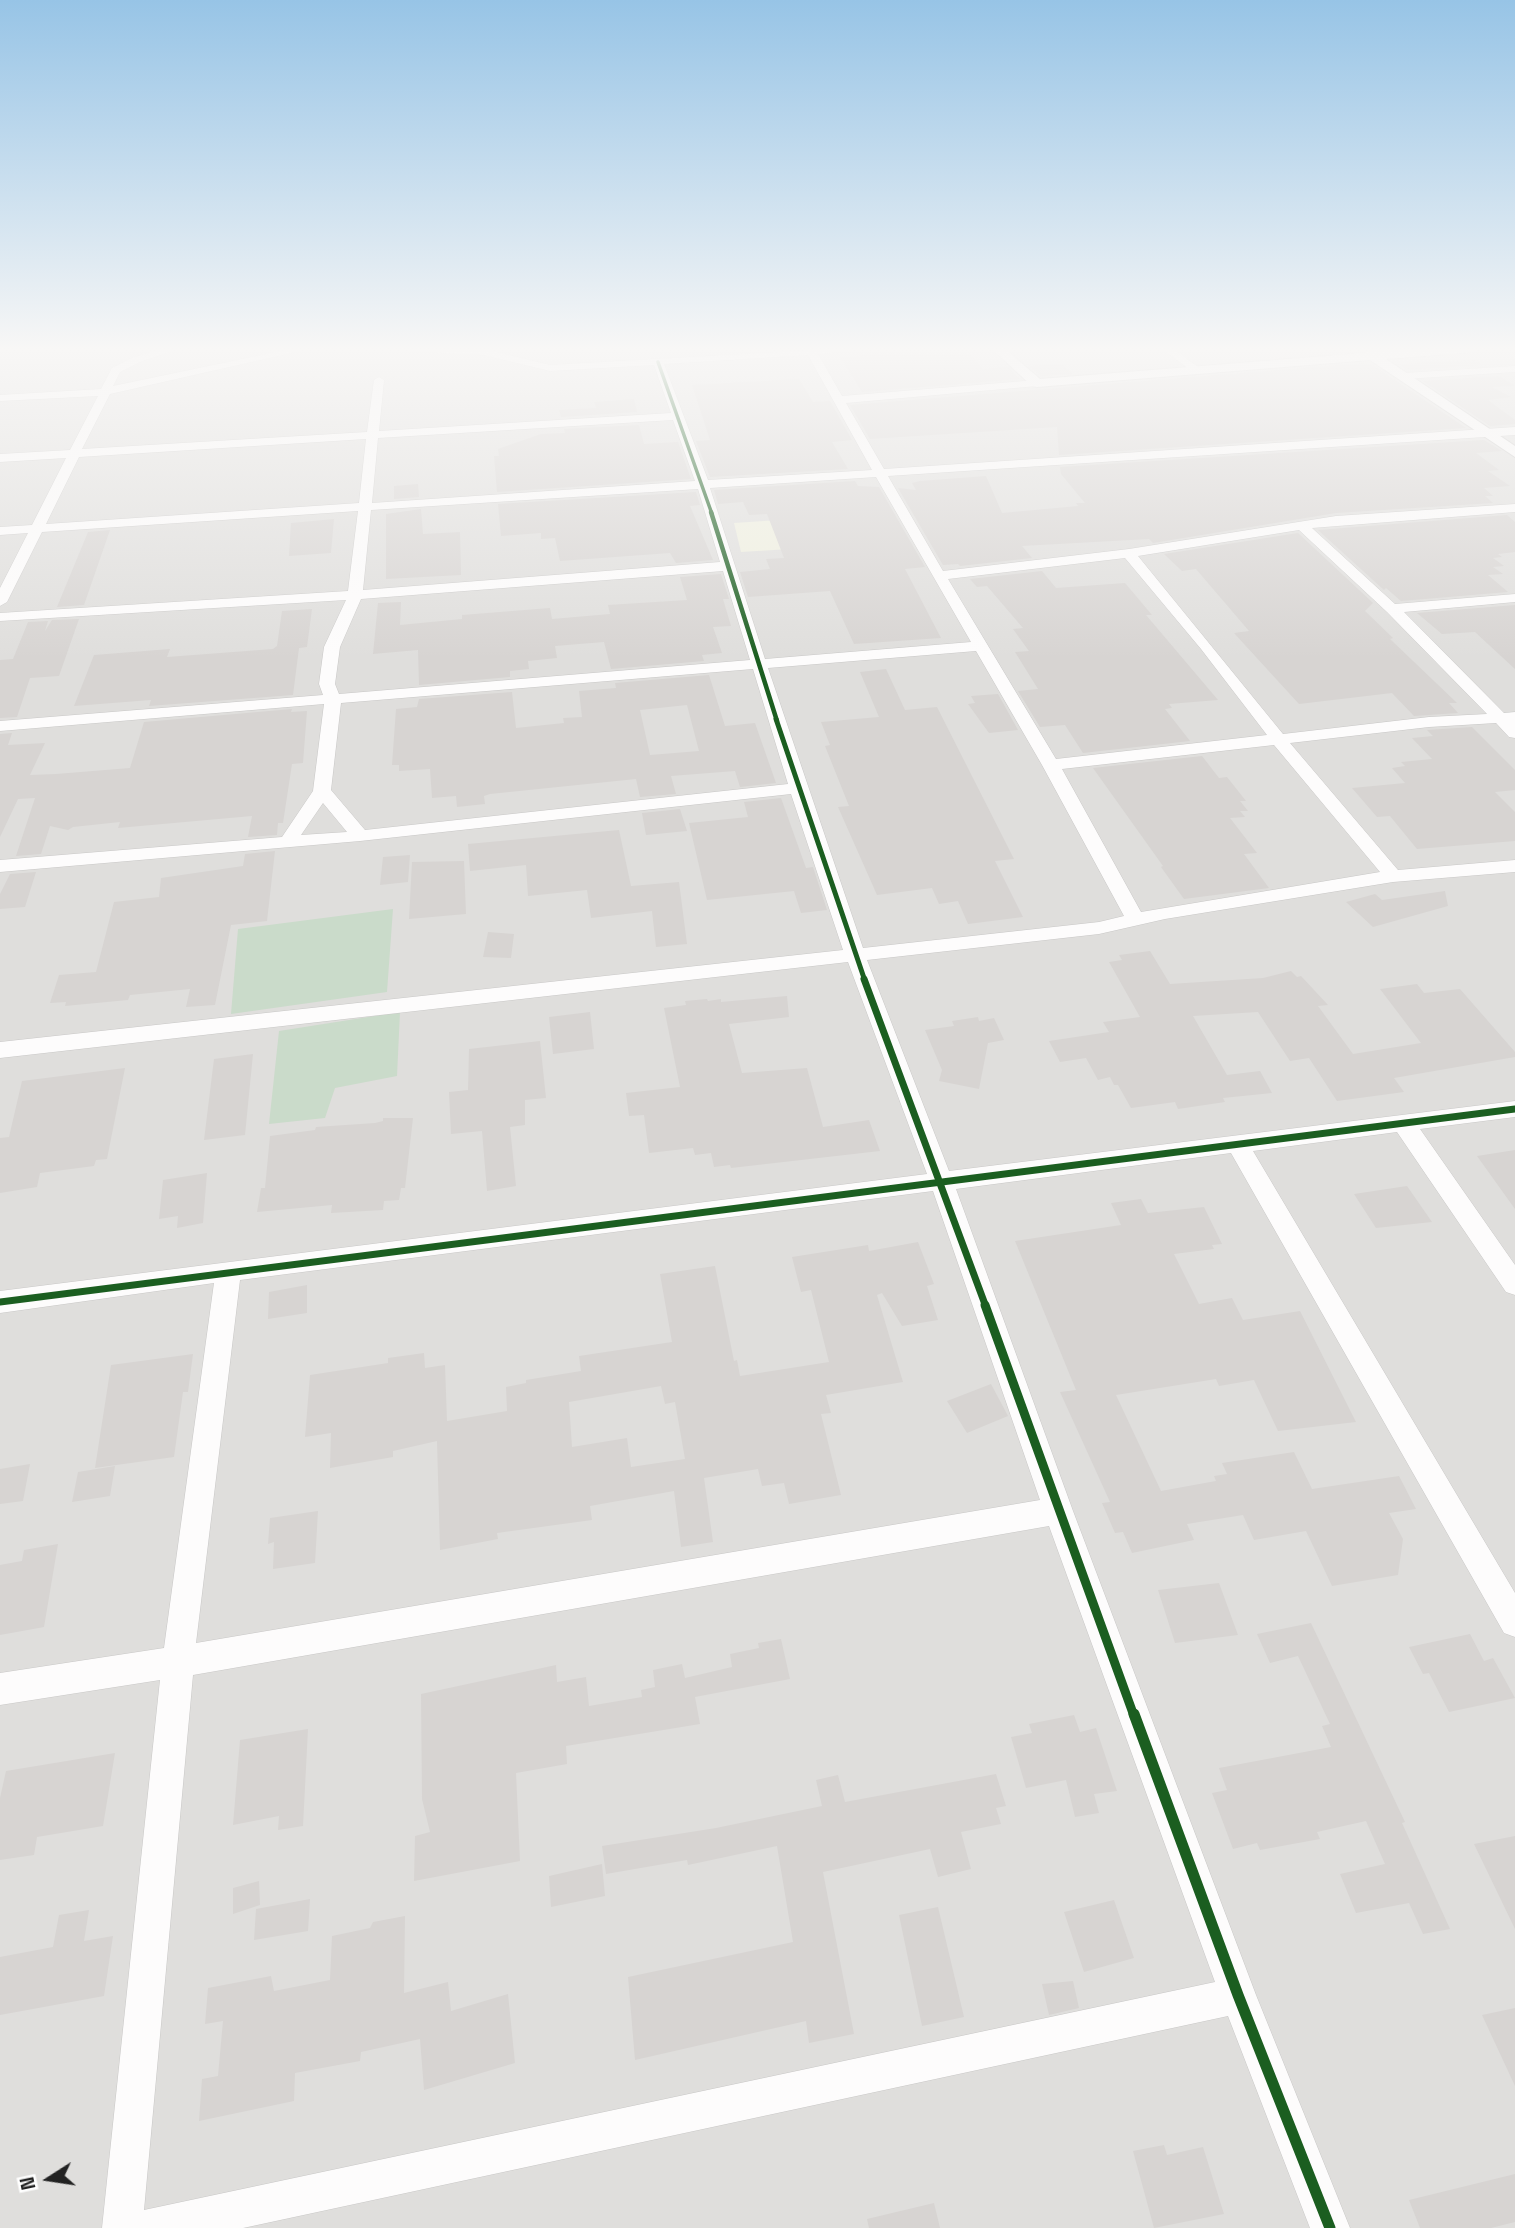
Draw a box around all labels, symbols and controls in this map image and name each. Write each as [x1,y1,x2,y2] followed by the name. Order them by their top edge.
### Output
[14,2144,84,2214] north arrow
[14,2175,42,2192] text: N

